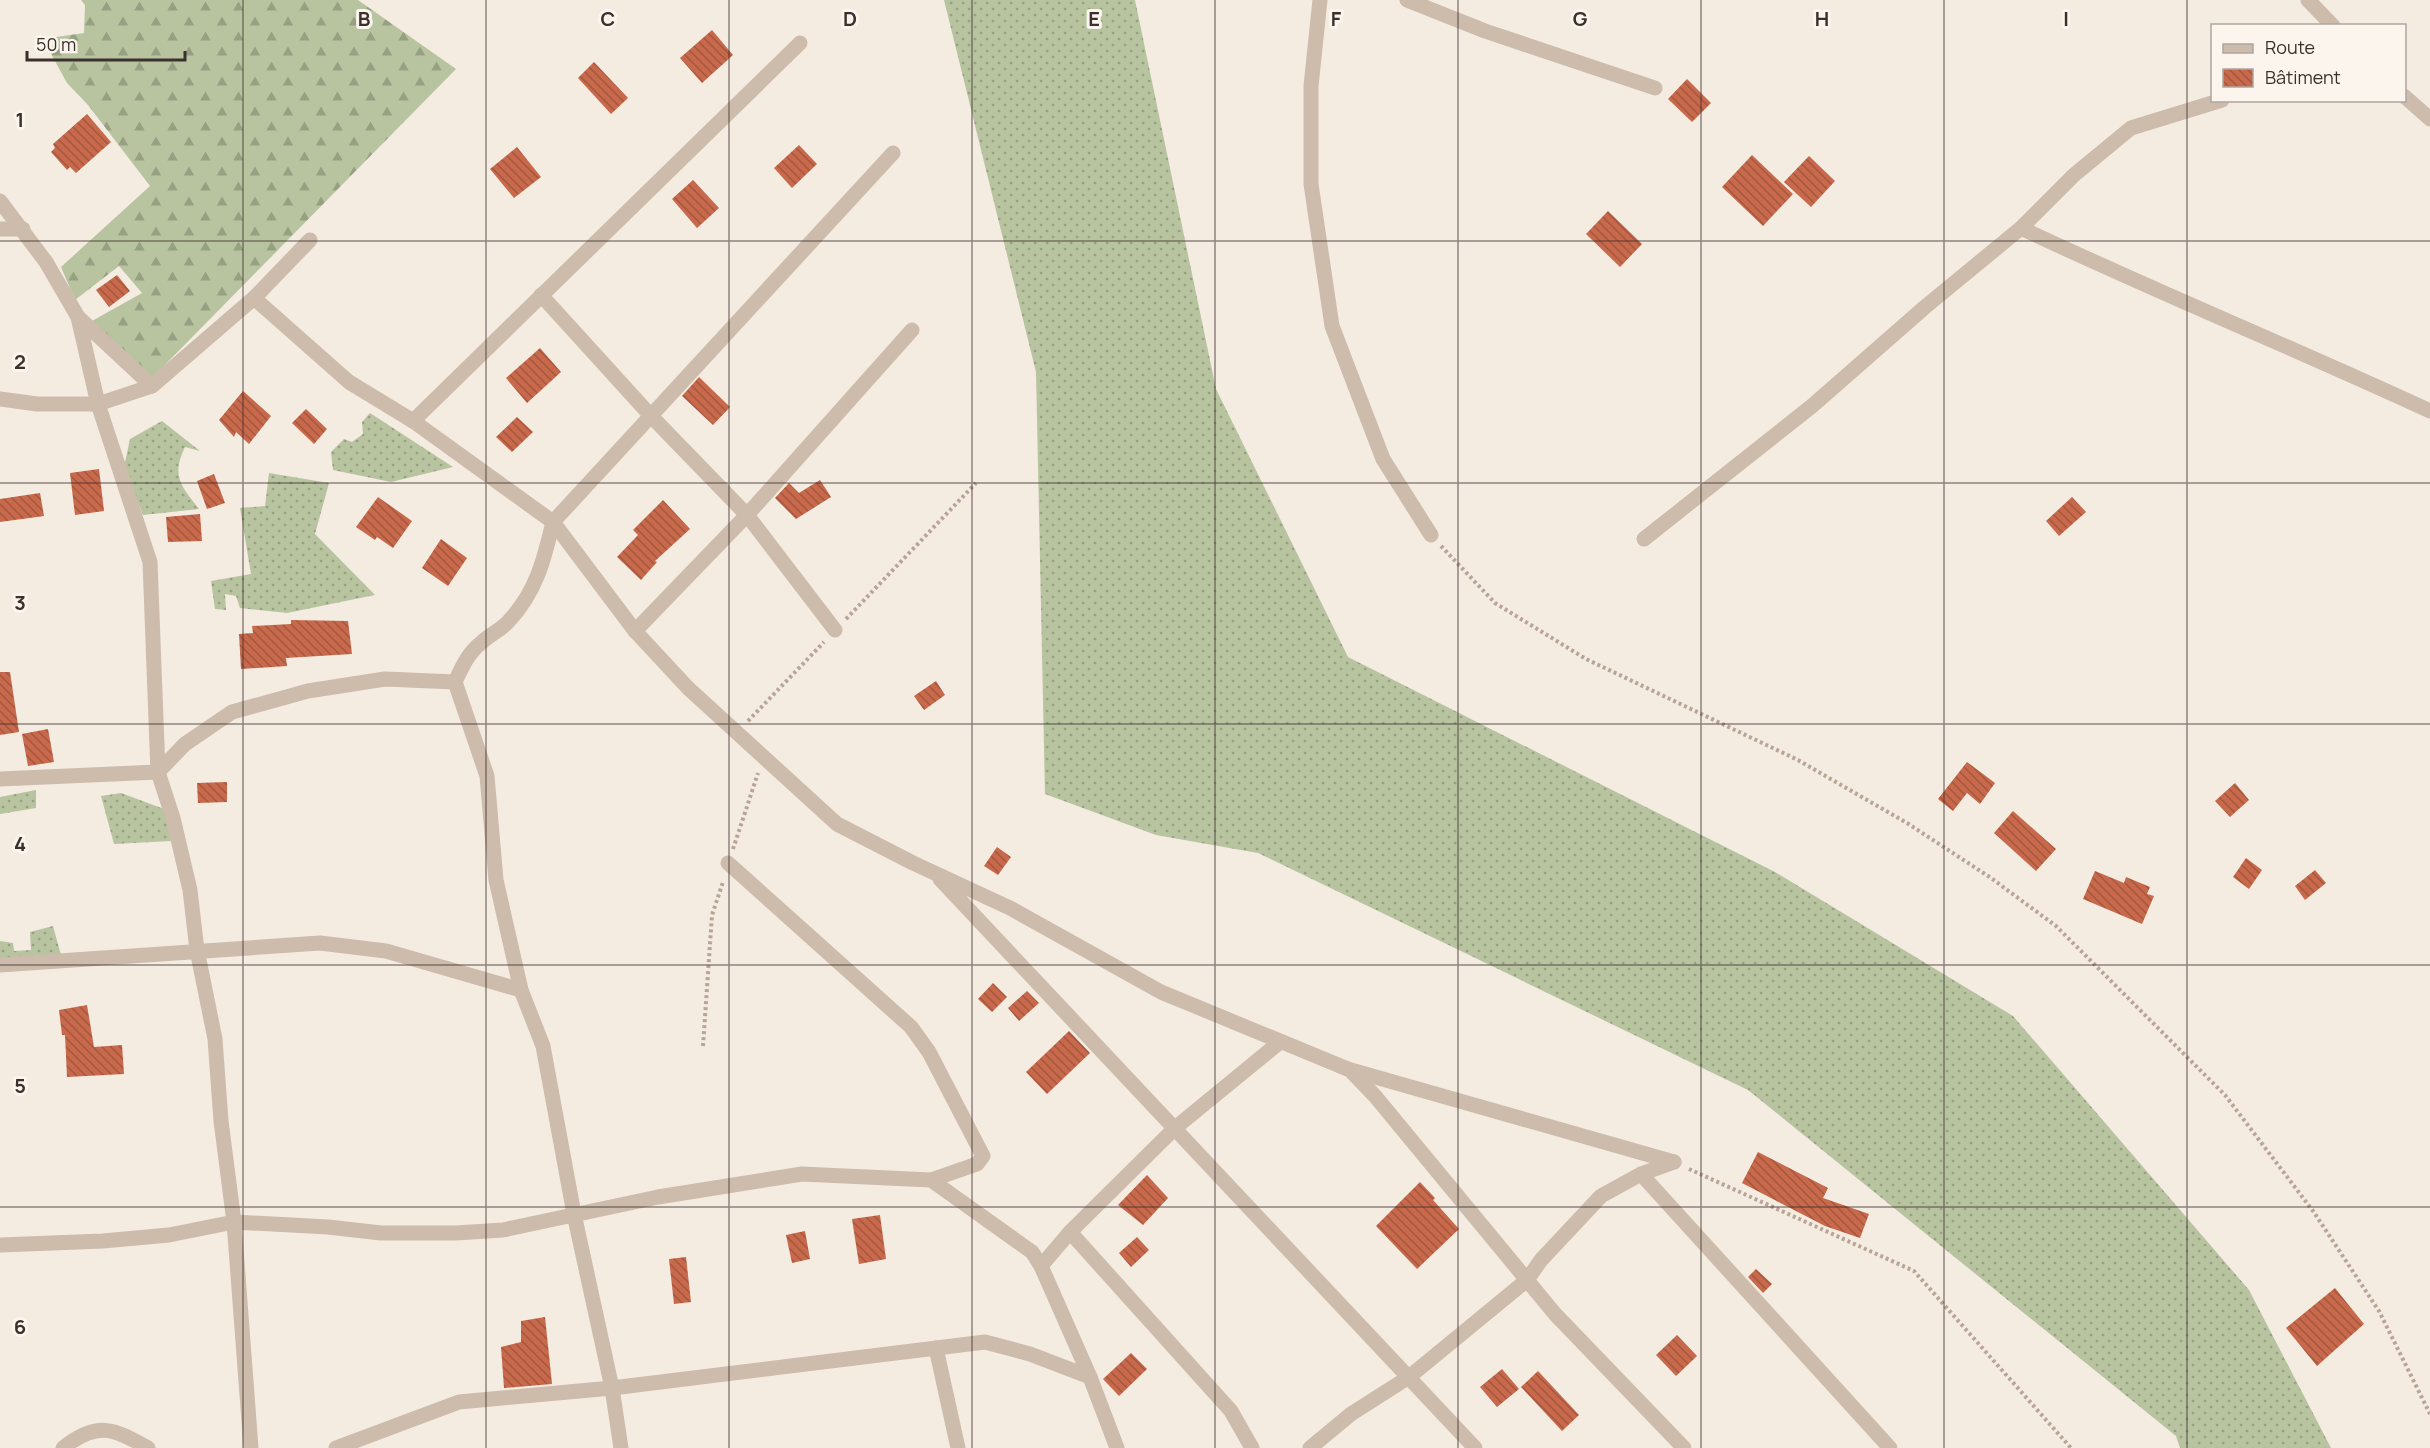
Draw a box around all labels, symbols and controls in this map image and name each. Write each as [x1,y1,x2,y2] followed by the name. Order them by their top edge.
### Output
[358,5,371,32] text: B
[601,5,615,32] text: C
[843,5,857,32] text: D
[1088,5,1100,32] text: E
[1331,5,1342,32] text: F
[1573,5,1588,32] text: G
[1815,5,1829,32] text: H
[2063,5,2069,32] text: I
[27,24,184,62] scale bar
[2211,24,2406,102] legend
[36,32,76,56] text: 50 m
[2265,35,2315,59] text: Route
[2265,65,2341,89] text: Bâtiment
[16,106,24,133] text: 1
[14,348,26,375] text: 2
[14,589,26,616] text: 3
[14,830,26,857] text: 4
[14,1072,26,1099] text: 5
[14,1313,26,1340] text: 6

